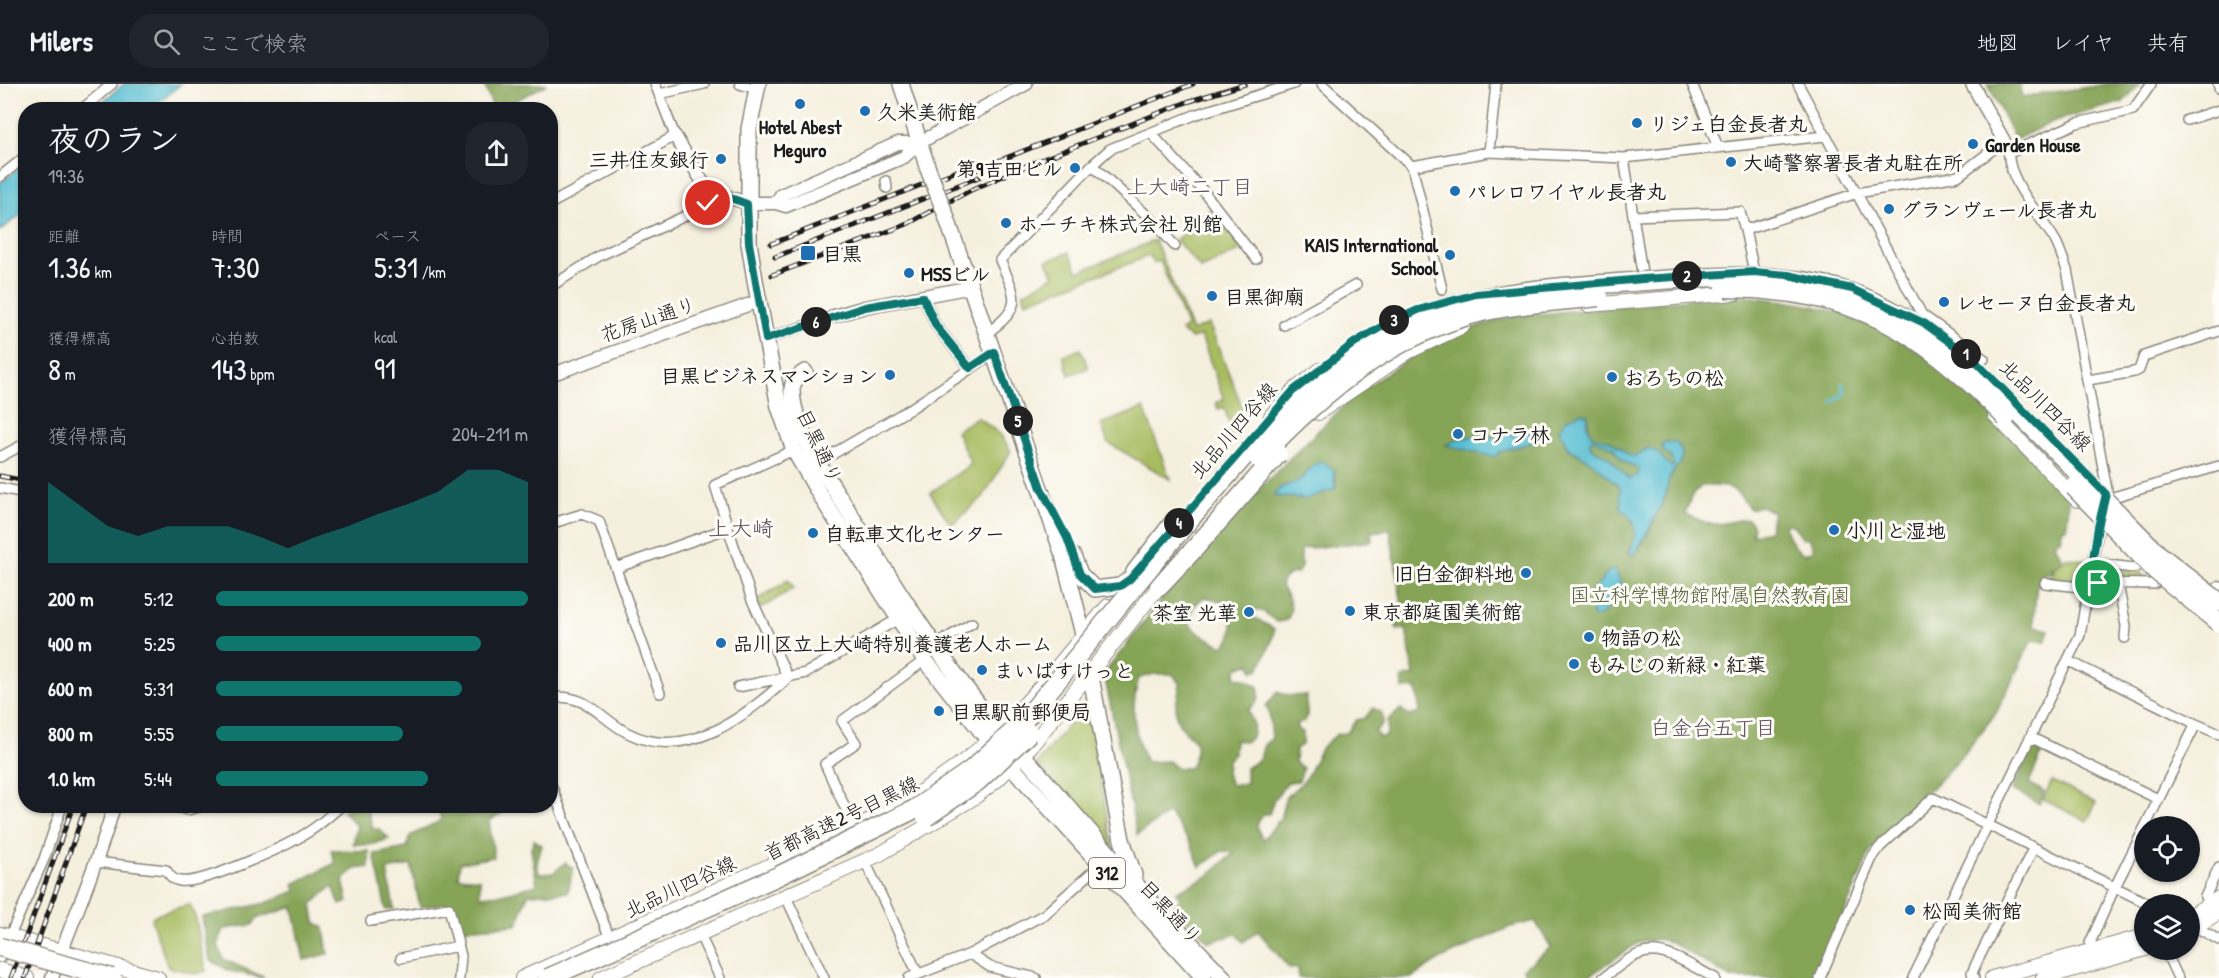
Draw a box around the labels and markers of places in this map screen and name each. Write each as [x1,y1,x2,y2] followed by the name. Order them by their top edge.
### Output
[793,97,807,111] marker: Hotel Abest Meguro
[877,98,977,125] place label: 久米美術館
[858,104,872,118] marker: 久米美術館
[1649,110,1807,137] place label: リジェ白金長者丸
[759,113,842,164] place label: Hotel Abest Meguro
[1630,116,1644,130] marker: リジェ白金長者丸
[1985,131,2081,158] place label: Garden House
[1966,137,1980,151] marker: Garden House
[589,146,709,173] place label: 三井住友銀行
[1743,149,1963,176] place label: 大崎警察署長者丸駐在所
[714,152,728,166] marker: 三井住友銀行
[956,155,1063,182] place label: 第9吉田ビル
[1724,155,1738,169] marker: 大崎警察署長者丸駐在所
[1068,161,1082,175] marker: 第9吉田ビル
[682,177,733,228] pin
[1467,178,1666,205] place label: パレロワイヤル長者丸
[1448,184,1462,198] marker: パレロワイヤル長者丸
[1901,196,2097,223] place label: グランヴェール長者丸
[1882,202,1896,216] marker: グランヴェール長者丸
[1018,210,1223,237] place label: ホーチキ株式会社 別館
[999,216,1013,230] marker: ホーチキ株式会社 別館
[1305,231,1439,281] place label: KAIS International School
[822,240,862,267] place label: 目黒
[799,244,817,262] marker: 目黒
[1443,248,1457,262] marker: KAIS International School
[921,260,991,287] place label: MSSビル
[1672,261,1702,291] pin: 2
[902,266,916,280] marker: MSSビル
[1224,283,1304,310] place label: 目黒御廟
[1205,289,1219,303] marker: 目黒御廟
[1956,289,2135,316] place label: レセーヌ白金長者丸
[1937,295,1951,309] marker: レセーヌ白金長者丸
[1379,305,1409,335] pin: 3
[801,307,831,337] pin: 6
[1951,339,1981,369] pin: 1
[660,362,878,389] place label: 目黒ビジネスマンション
[1624,364,1724,391] place label: おろちの松
[883,368,897,382] marker: 目黒ビジネスマンション
[1605,370,1619,384] marker: おろちの松
[1003,406,1033,436] pin: 5
[1470,421,1550,448] place label: コナラ林
[1451,427,1465,441] marker: コナラ林
[1164,508,1194,538] pin: 4
[1846,517,1946,544] place label: 小川と湿地
[825,520,1005,547] place label: 自転車文化センター
[1827,523,1841,537] marker: 小川と湿地
[806,526,820,540] marker: 自転車文化センター
[2072,557,2123,608] pin
[1394,560,1514,587] place label: 旧白金御料地
[1519,566,1533,580] marker: 旧白金御料地
[1362,598,1522,625] place label: 東京都庭園美術館
[1152,599,1237,626] place label: 茶室 光華
[1343,604,1357,618] marker: 東京都庭園美術館
[1242,605,1256,619] marker: 茶室 光華
[1601,624,1681,651] place label: 物語の松
[733,630,1052,657] place label: 品川区立上大崎特別養護老人ホーム
[1582,630,1596,644] marker: 物語の松
[714,636,728,650] marker: 品川区立上大崎特別養護老人ホーム
[1586,651,1766,678] place label: もみじの新緑・紅葉
[994,657,1134,684] place label: まいばすけっと
[1567,657,1581,671] marker: もみじの新緑・紅葉
[975,663,989,677] marker: まいばすけっと
[951,698,1091,725] place label: 目黒駅前郵便局
[932,704,946,718] marker: 目黒駅前郵便局
[1922,897,2022,924] place label: 松岡美術館
[1903,903,1917,917] marker: 松岡美術館

